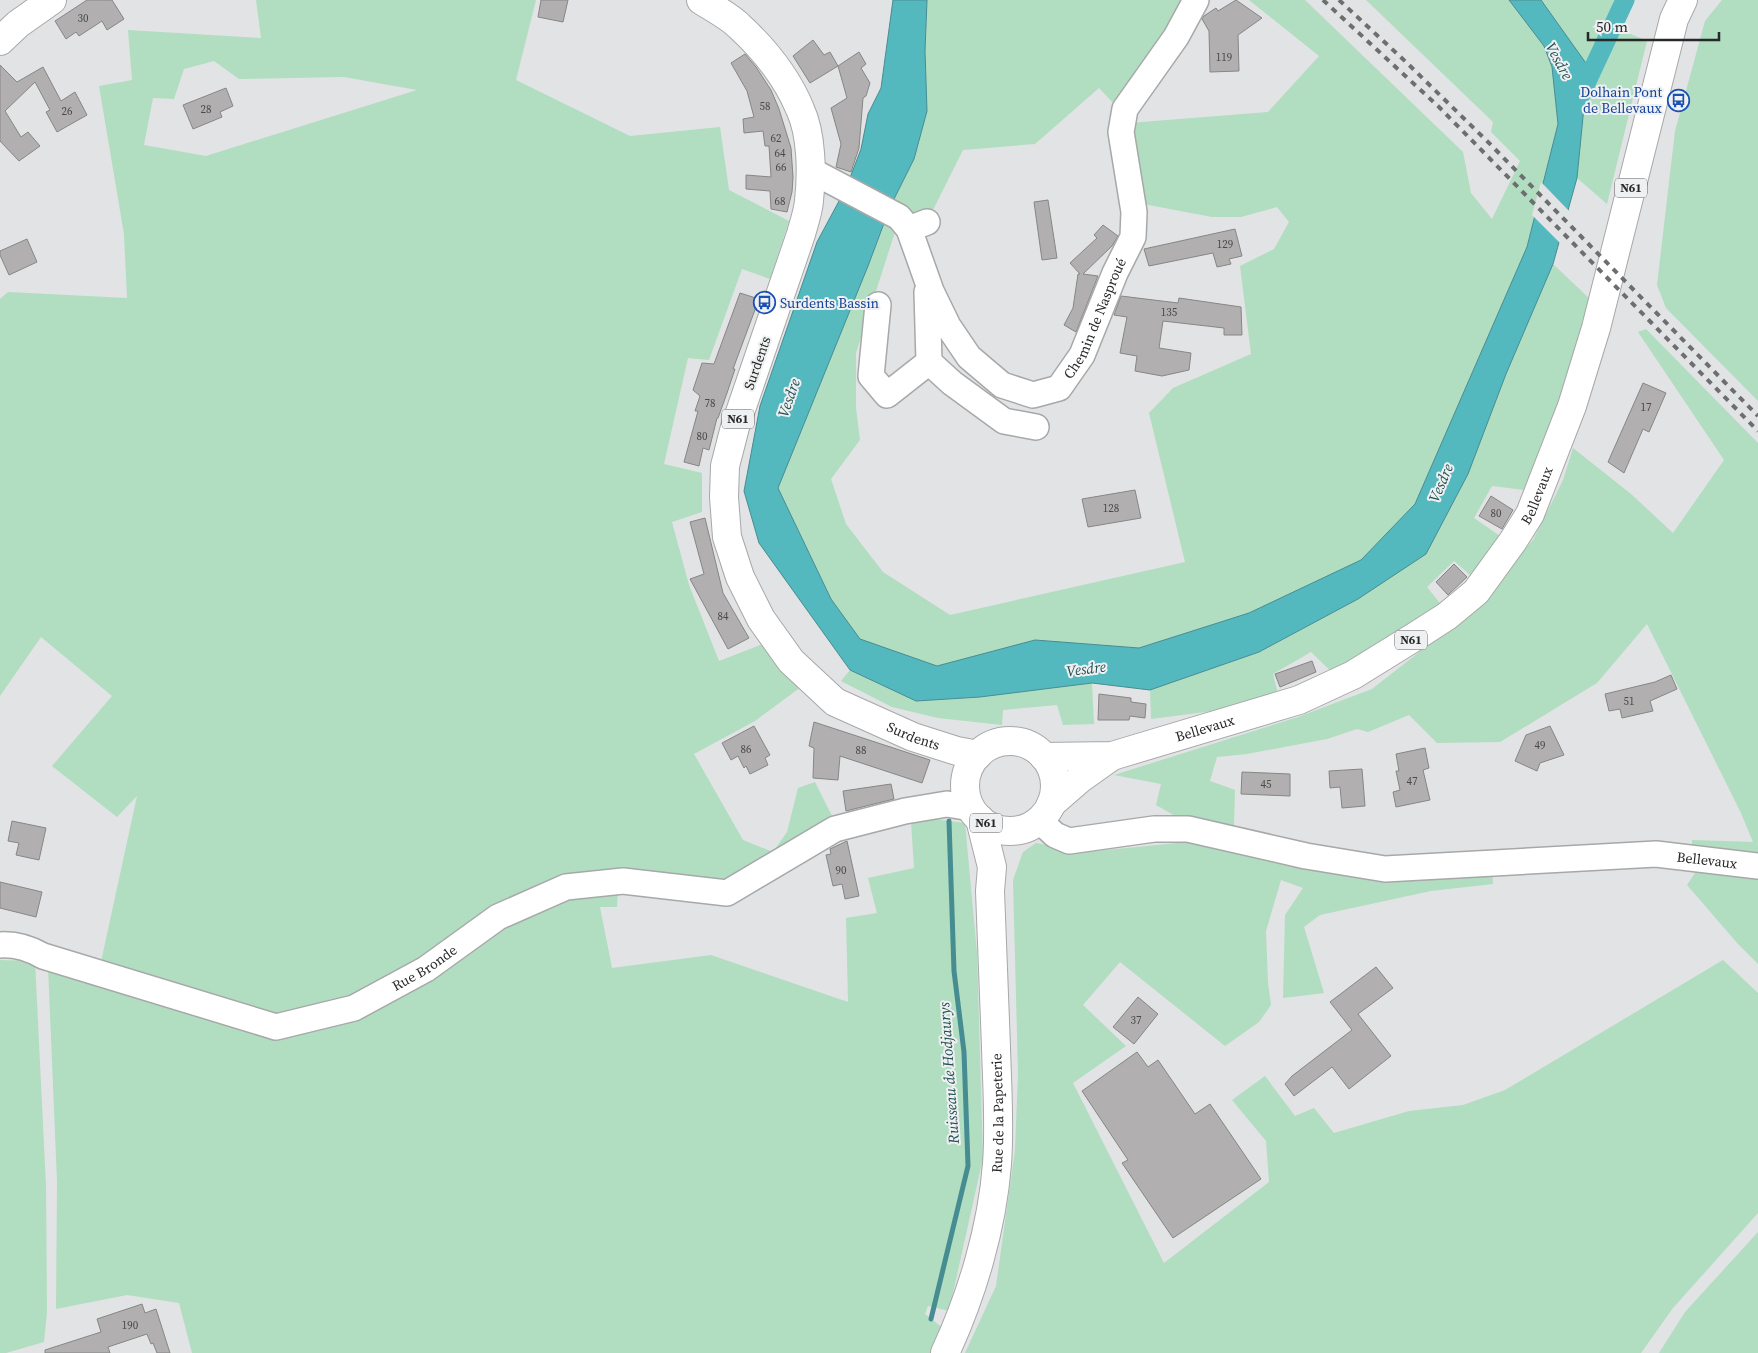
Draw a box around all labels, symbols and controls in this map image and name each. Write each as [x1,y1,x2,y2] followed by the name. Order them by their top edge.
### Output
[1588,10,1719,42] scale bar
[78,11,89,26] house number: 30
[1596,16,1628,37] text: 50 m
[1541,38,1578,83] water label: Vesdre
[1216,50,1232,65] house number: 119
[1580,82,1663,118] place label: Dolhain Pont de Bellevaux
[1666,88,1690,112] bus stop icon: Dolhain Pont de Bellevaux
[760,99,771,114] house number: 58
[201,102,212,117] house number: 28
[62,104,73,119] house number: 26
[771,131,782,146] house number: 62
[775,146,786,161] house number: 64
[776,160,787,175] house number: 66
[1615,178,1647,198] road number: N61
[775,194,786,209] house number: 68
[1217,237,1233,252] house number: 129
[1058,254,1131,383] street label: Chemin de Nasproué
[752,291,776,315] bus stop icon: Surdents Bassin
[780,293,880,313] place label: Surdents Bassin
[1161,305,1178,320] house number: 135
[739,334,775,392] street label: Surdents
[772,376,805,420] water label: Vesdre
[705,396,716,411] house number: 78
[1641,400,1652,415] house number: 17
[722,409,754,428] road number: N61
[697,429,708,444] house number: 80
[1423,460,1458,505] water label: Vesdre
[1516,463,1558,528] street label: Bellevaux
[1103,501,1119,516] house number: 128
[1491,506,1502,521] house number: 80
[718,609,729,624] house number: 84
[1395,630,1427,650] road number: N61
[1065,656,1107,681] water label: Vesdre
[1624,694,1635,709] house number: 51
[1173,710,1237,746] street label: Bellevaux
[884,717,942,755] street label: Surdents
[1535,738,1546,753] house number: 49
[741,742,752,757] house number: 86
[856,743,867,758] house number: 88
[1407,774,1418,789] house number: 47
[1261,777,1272,792] house number: 45
[970,814,1002,832] road number: N61
[1676,847,1739,874] street label: Bellevaux
[836,863,847,878] house number: 90
[388,940,461,996] street label: Rue Bronde
[933,1001,964,1145] water label: Ruisseau de Hodjaurys
[1131,1013,1142,1028] house number: 37
[986,1053,1008,1174] street label: Rue de la Papeterie
[122,1318,139,1333] house number: 190

